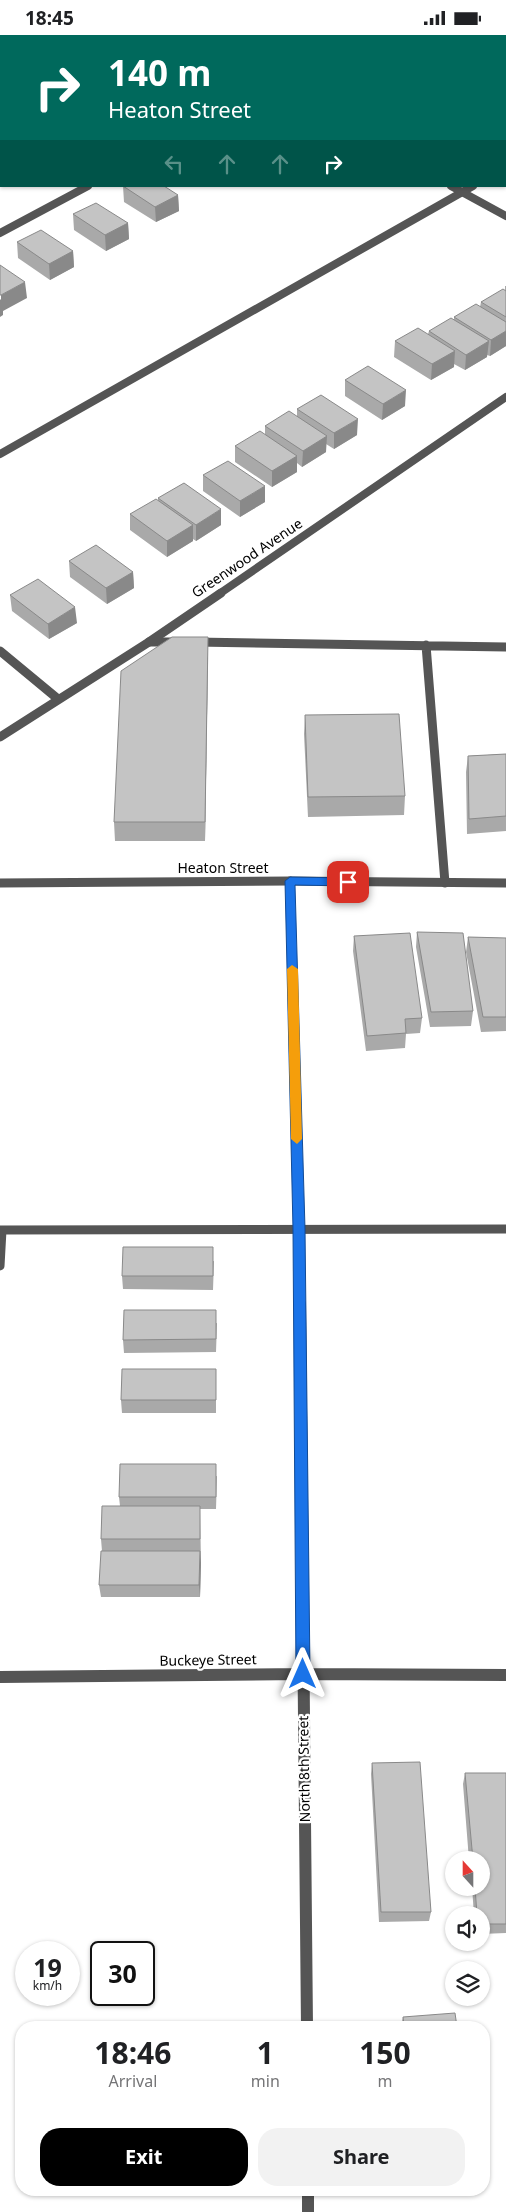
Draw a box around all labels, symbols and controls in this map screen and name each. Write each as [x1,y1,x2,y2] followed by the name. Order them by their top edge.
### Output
[25,5,74,31] text: 18:45
[108,49,211,96] text: 140 m
[25,55,90,120] icon: right
[108,94,251,124] text: Heaton Street
[160,150,188,178] icon: left
[213,150,241,178] icon: ahead
[266,150,294,178] icon: ahead
[319,150,347,178] icon: right
[188,513,306,602] street label: Greenwood Avenue
[177,858,269,877] street label: Heaton Street
[327,861,369,903] pin
[334,868,362,896] icon: arrive
[276,1647,328,1699] position arrow
[159,1649,257,1670] street label: Buckeye Street
[293,1716,314,1823] street label: North 8th Street
[445,1851,490,1896] north arrow
[445,1851,490,2006] map controls
[445,1906,490,1951] button: sound
[90,1941,155,2006] speed limit sign: 30
[33,1950,62,1984] text: 19
[445,1961,490,2006] button: layers
[33,1977,62,1994] text: km/h
[94,2032,171,2073] text: 18:46
[257,2032,274,2073] text: 1
[359,2032,411,2073] text: 150
[108,2070,157,2092] text: Arrival
[251,2070,280,2092] text: min
[377,2070,392,2092] text: m
[40,2128,248,2186] button: Exit
[258,2128,465,2186] button: Share

